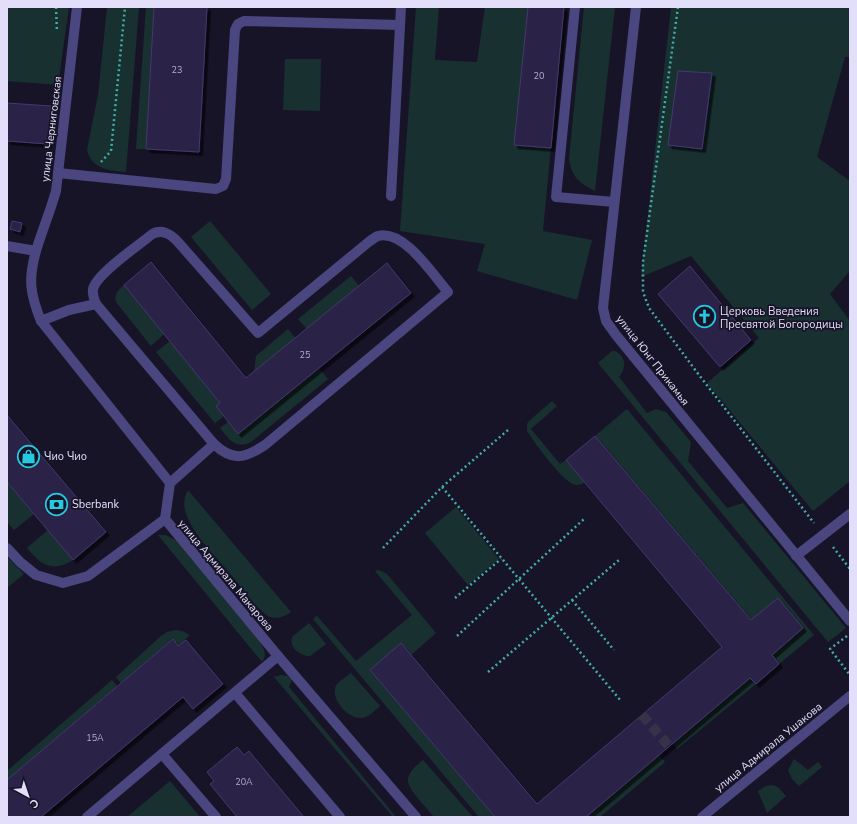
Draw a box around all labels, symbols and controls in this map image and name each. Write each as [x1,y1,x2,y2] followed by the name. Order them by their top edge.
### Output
[172,64,182,76] house number: 23
[534,70,544,82] house number: 20
[38,75,65,183] street label: улица Черниговская
[692,304,718,330] church icon: Церковь Введения Пресвятой Богородицы
[720,304,843,332] place label: Церковь Введения Пресвятой Богородицы
[613,312,693,409] street label: улица Юнг Прикамья
[300,349,310,361] house number: 25
[15,443,41,469] shop icon: Чио Чио
[44,449,87,464] place label: Чио Чио
[44,491,70,517] bank icon: Sberbank
[72,497,119,512] place label: Sberbank
[175,517,277,634] street label: улица Адмирала Макарова
[711,699,825,796] street label: улица Адмирала Ушакова
[86,732,104,744] house number: 15А
[8,776,48,816] north arrow
[235,776,253,788] house number: 20А
[26,795,42,812] text: С

